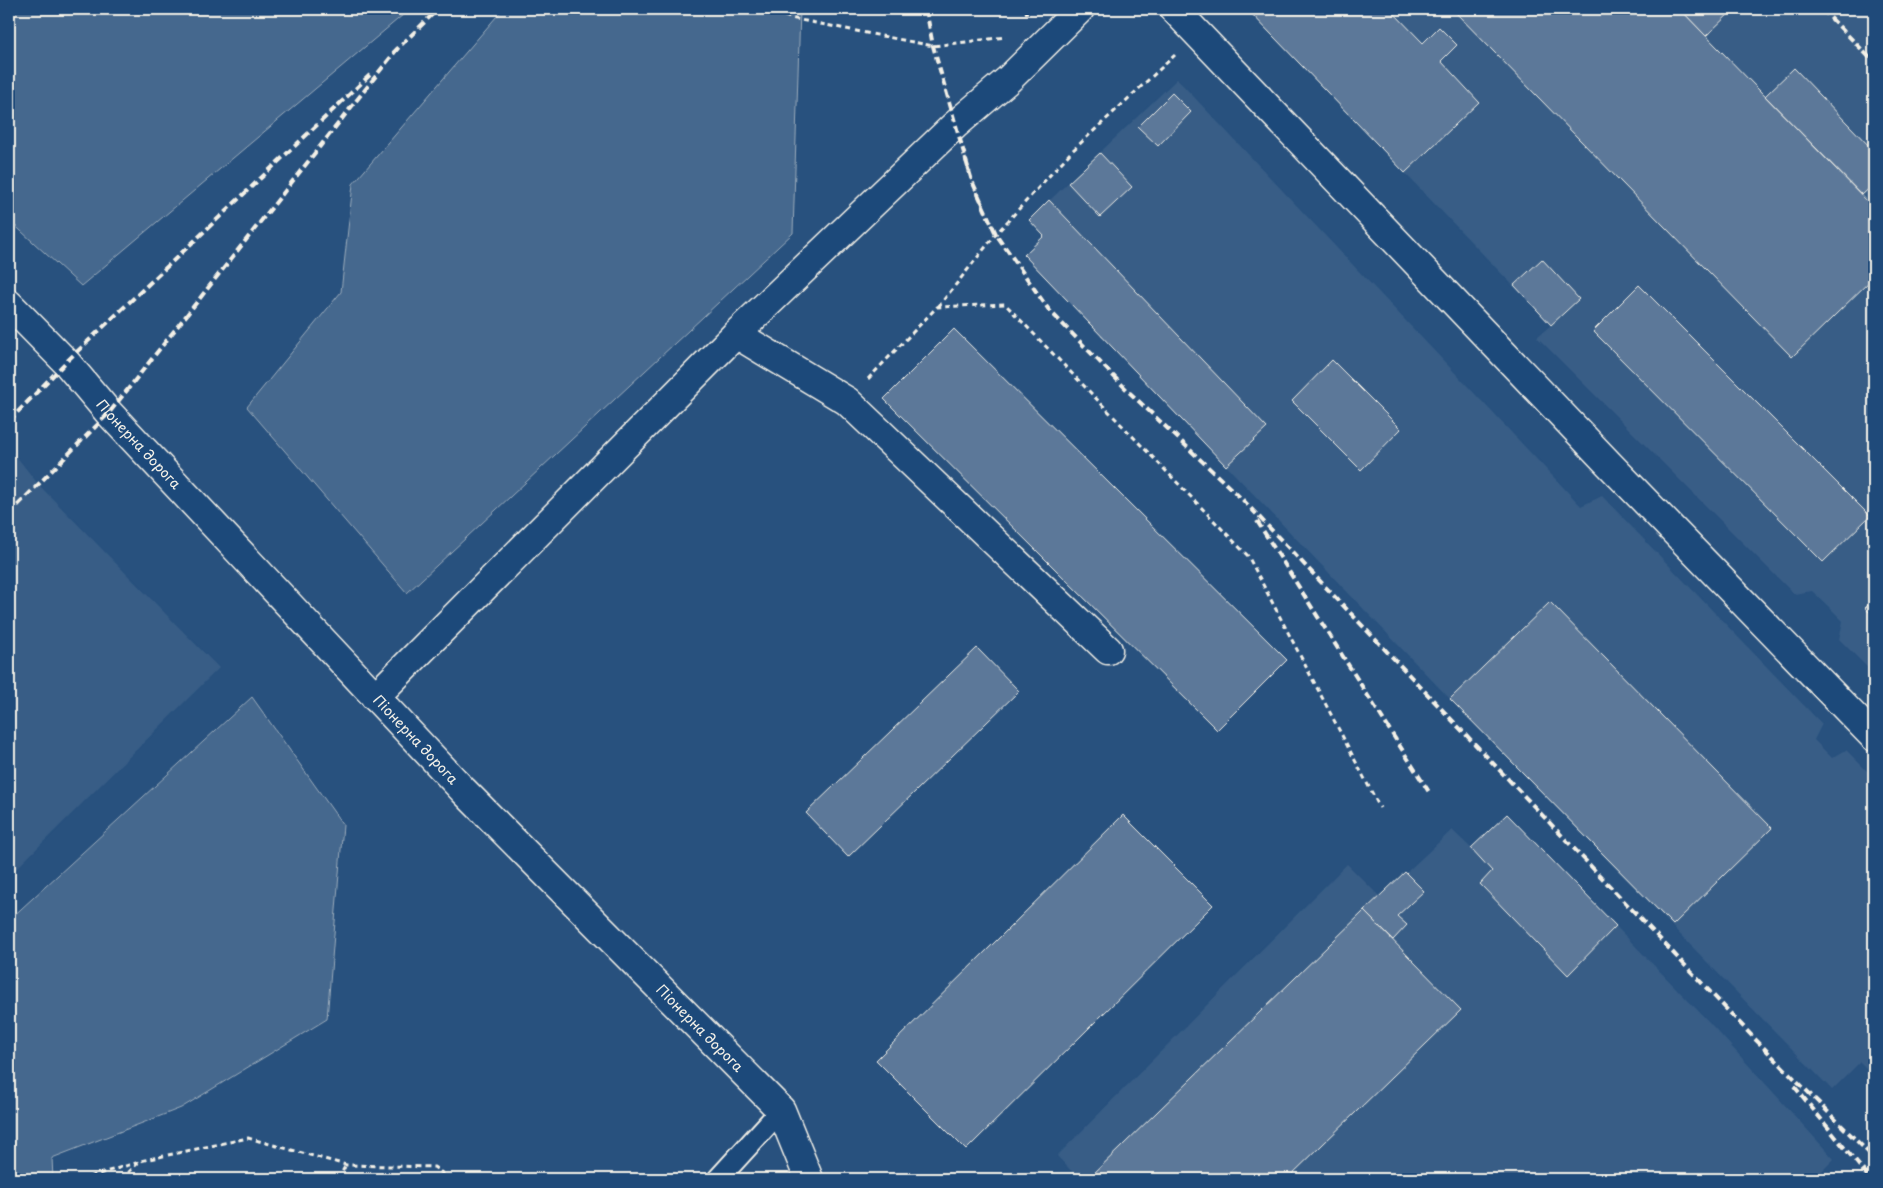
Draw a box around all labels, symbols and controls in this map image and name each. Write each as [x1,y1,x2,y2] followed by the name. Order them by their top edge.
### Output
[92,394,186,494] street label: Піонерна дорога
[369,690,464,789] street label: Піонерна дорога
[652,979,749,1077] street label: Піонерна дорога

